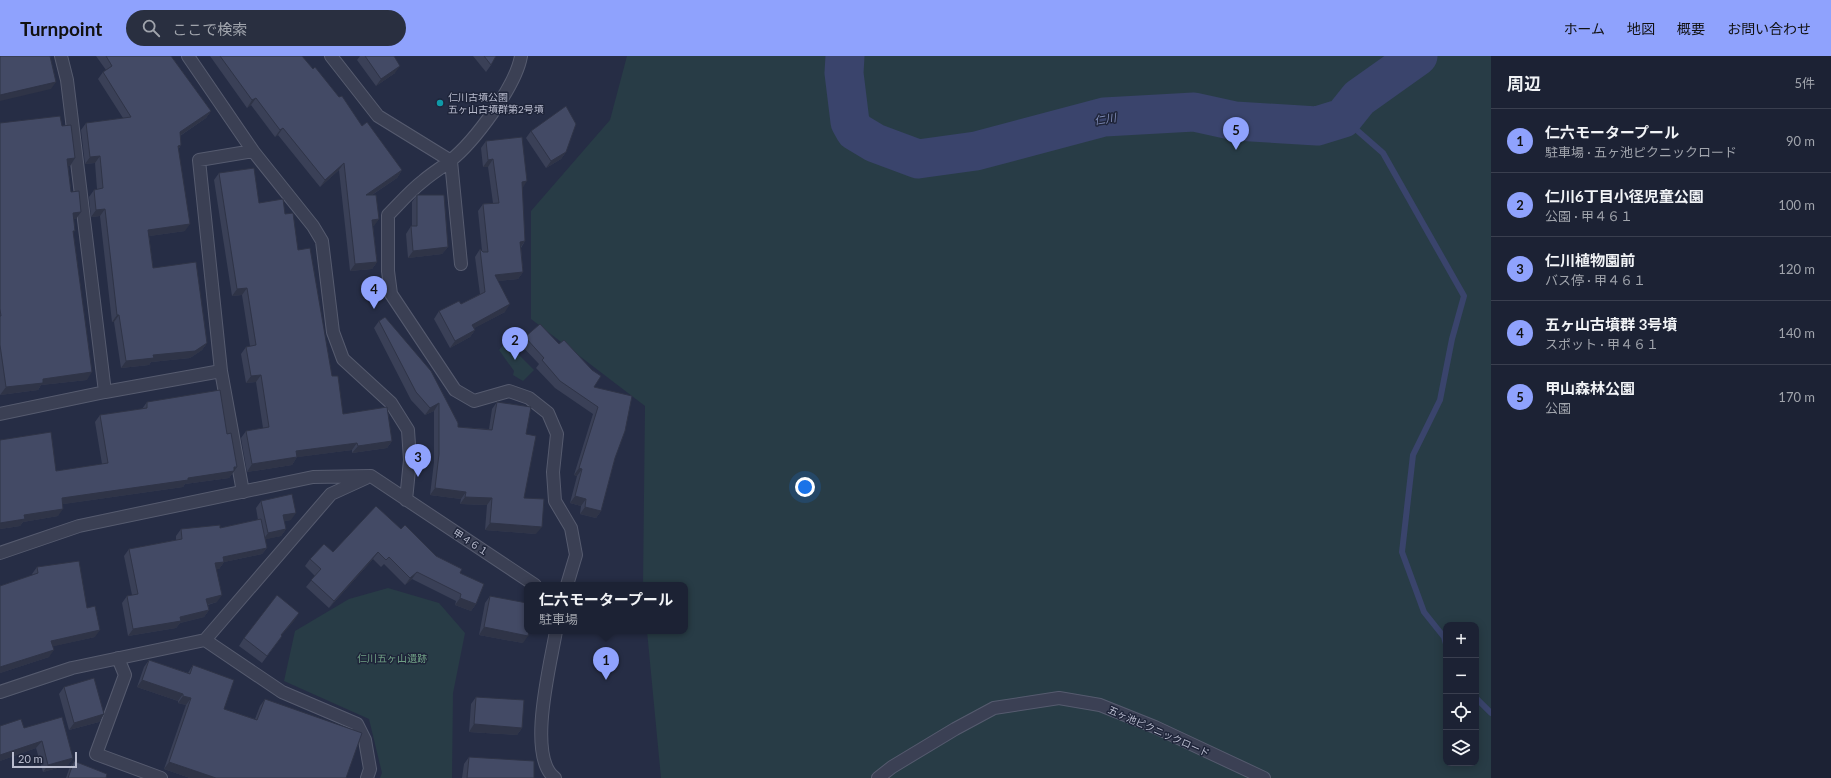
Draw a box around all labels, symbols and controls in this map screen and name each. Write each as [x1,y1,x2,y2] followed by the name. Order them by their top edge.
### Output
[126,10,406,46] search box
[20,17,102,40] text: Turnpoint
[140,17,162,39] icon: search
[172,20,247,38] text: ここで検索
[1563,20,1605,37] text: ホーム
[1627,20,1655,37] text: 地図
[1677,20,1705,37] text: 概要
[1727,20,1811,37] text: お問い合わせ
[1507,73,1541,94] text: 周辺
[1794,75,1815,91] text: 5件
[448,91,544,115] place label: 仁川古墳公園 五ヶ山古墳群第2号墳
[435,98,445,108] marker: 仁川古墳公園 五ヶ山古墳群第2号墳
[1093,110,1118,127] water label: 仁川
[1223,117,1249,150] pin: 5
[1545,123,1679,141] text: 仁六モータープール
[1516,133,1524,149] text: 1
[1786,133,1815,149] text: 90 m
[1545,144,1737,160] text: 駐車場 · 五ヶ池ピクニックロード
[1545,187,1704,205] text: 仁川6丁目小径児童公園
[1516,197,1524,213] text: 2
[1778,197,1815,213] text: 100 m
[1545,208,1633,224] text: 公園 · 甲４６１
[1545,251,1635,269] text: 仁川植物園前
[1516,261,1524,277] text: 3
[1778,261,1815,277] text: 120 m
[1545,272,1646,288] text: バス停 · 甲４６１
[361,276,387,309] pin: 4
[1545,315,1677,333] text: 五ヶ山古墳群 3号墳
[1516,325,1524,341] text: 4
[1778,325,1815,341] text: 140 m
[502,327,528,360] pin: 2
[1545,336,1659,352] text: スポット · 甲４６１
[1545,379,1635,397] text: 甲山森林公園
[1516,389,1524,405] text: 5
[1778,389,1815,405] text: 170 m
[1545,400,1571,416] text: 公園
[405,444,431,477] pin: 3
[795,477,815,497] your location
[451,526,491,558] street label: 甲４６１
[524,582,688,634] popup
[539,590,673,608] text: 仁六モータープール
[539,611,578,627] text: 駐車場
[1443,622,1479,766] map controls
[1443,622,1479,658] button: +
[593,647,619,680] pin: 1
[357,652,427,664] park label: 仁川五ヶ山遺跡
[1443,658,1479,694] button: −
[1443,694,1479,730] button: locate
[1106,703,1212,759] street label: 五ヶ池ピクニックロード
[1443,730,1479,766] button: layers
[12,750,77,769] scale bar
[18,752,43,765] text: 20 m

